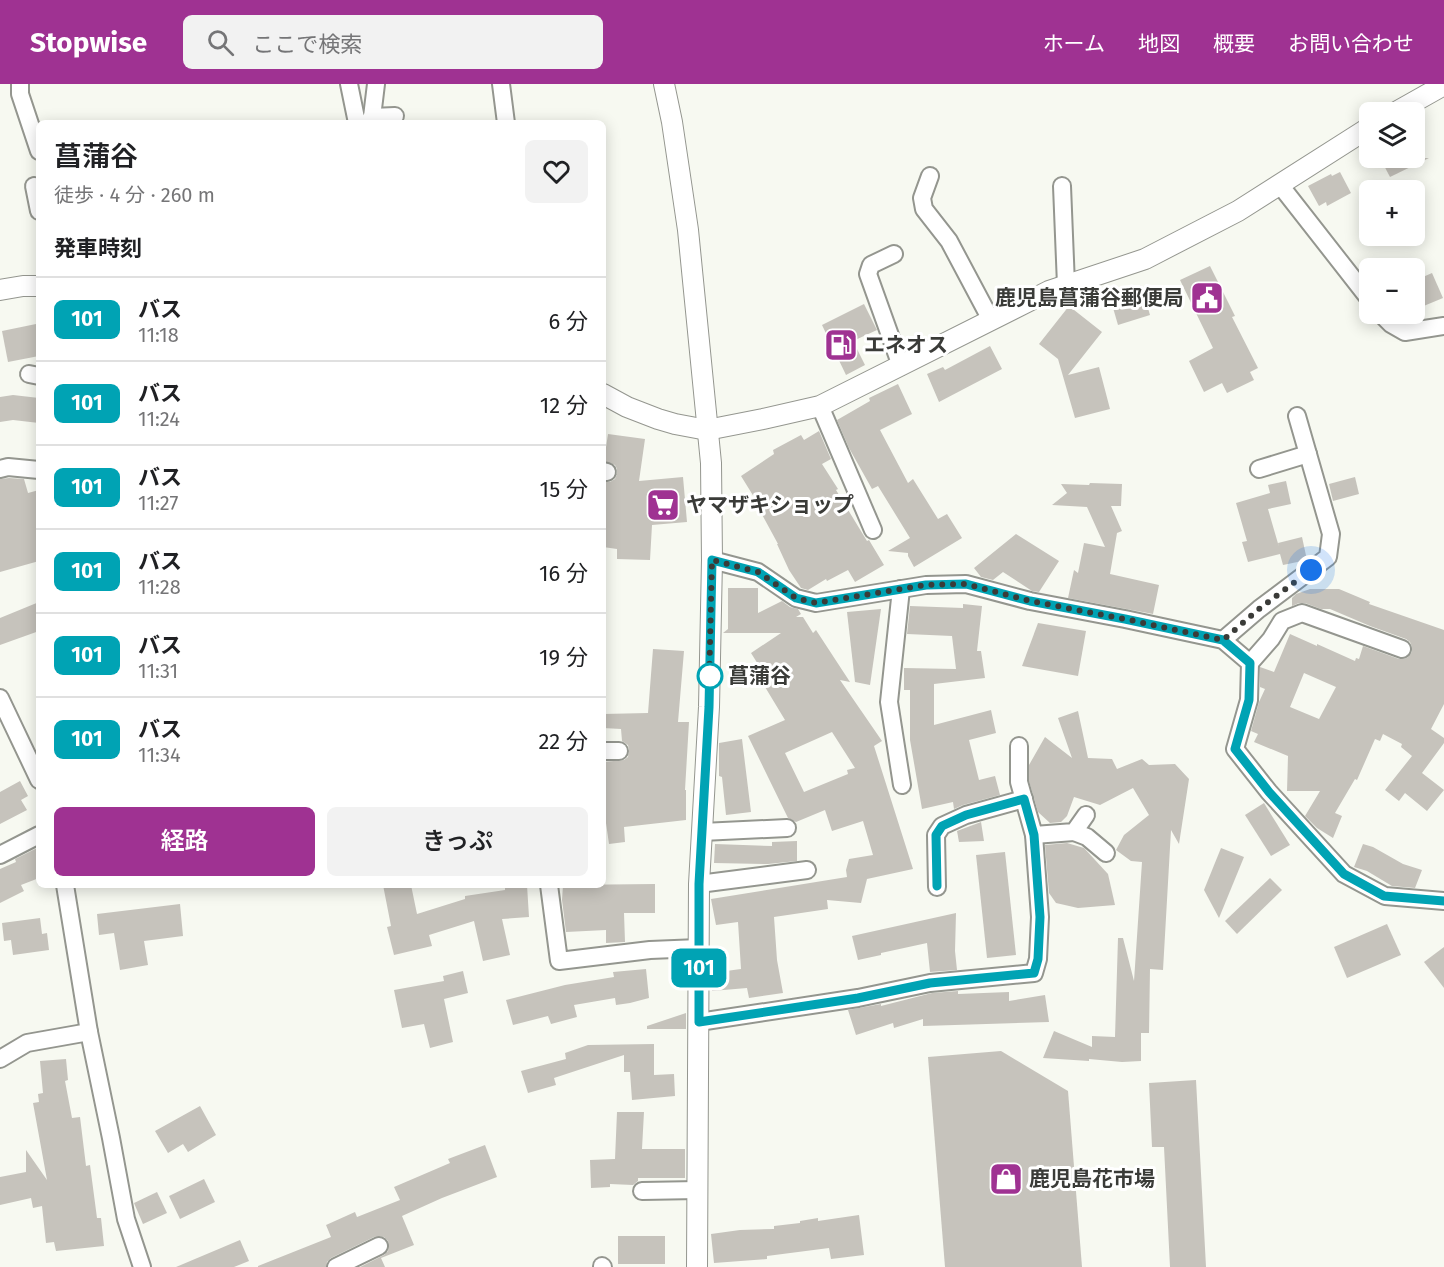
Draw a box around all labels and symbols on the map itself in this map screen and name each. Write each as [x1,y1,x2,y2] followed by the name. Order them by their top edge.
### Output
[1189,280,1225,316] public building icon: 鹿児島菖蒲谷郵便局
[995,285,1184,311] place label: 鹿児島菖蒲谷郵便局
[823,327,859,363] fuel station icon: エネオス
[864,332,948,358] place label: エネオス
[645,487,681,523] supermarket icon: ヤマザキショップ
[686,492,854,518] place label: ヤマザキショップ
[1296,555,1326,585] your location
[697,663,723,689] marker: 菖蒲谷
[728,663,791,689] place label: 菖蒲谷
[664,948,734,988] line badge: 101
[988,1161,1024,1197] shop icon: 鹿児島花市場
[1029,1166,1155,1192] place label: 鹿児島花市場

